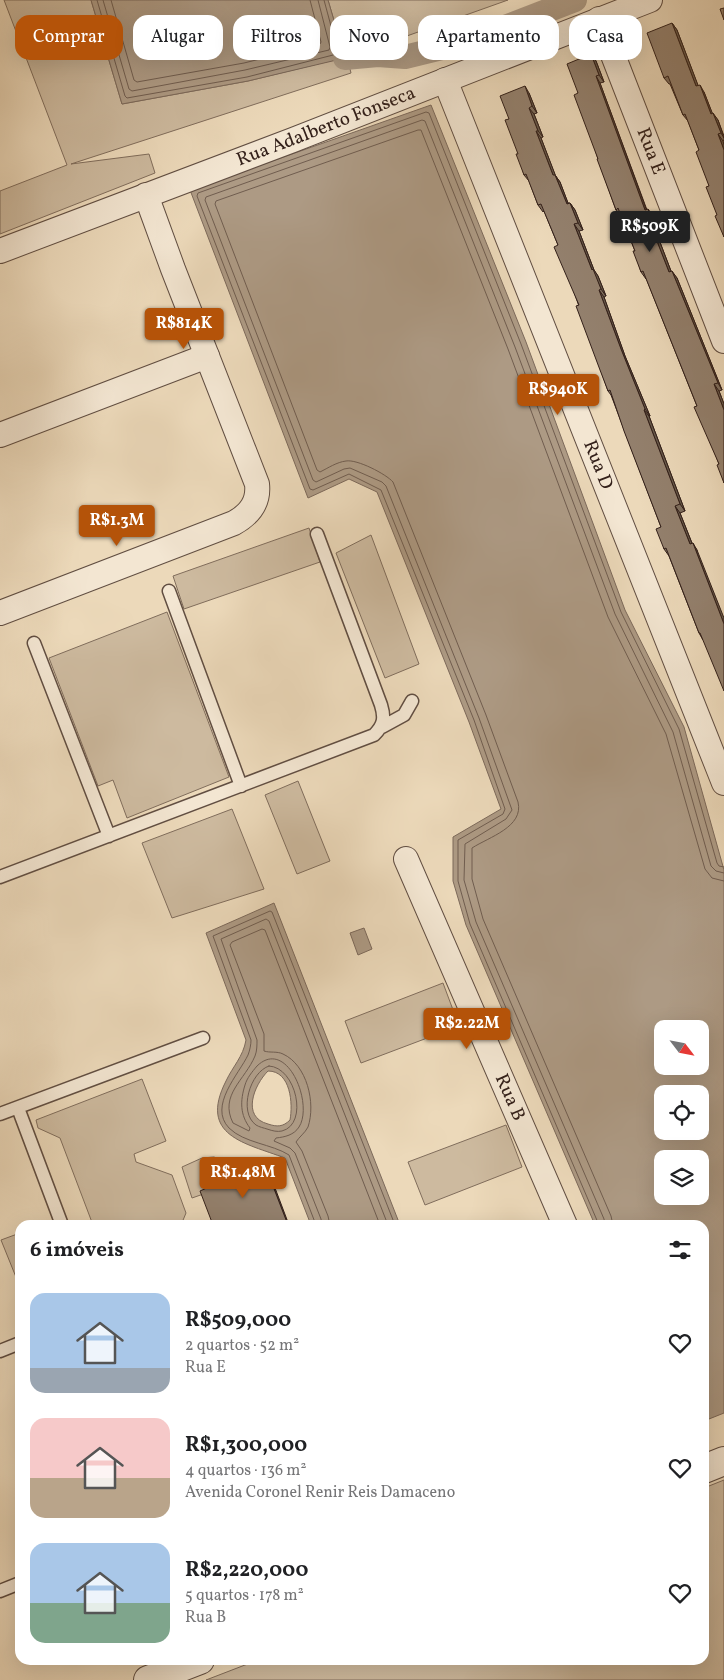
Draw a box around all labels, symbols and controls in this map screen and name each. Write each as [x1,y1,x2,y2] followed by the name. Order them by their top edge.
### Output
[15,15,123,60] chip: Comprar
[133,15,223,60] chip: Alugar
[233,15,320,60] chip: Filtros
[330,15,408,60] chip: Novo
[418,15,559,60] chip: Apartamento
[569,15,642,60] chip: Casa
[233,80,419,173] street label: Rua Adalberto Fonseca
[630,124,671,179] street label: Rua E
[609,210,691,253] pin: R$509K
[621,216,679,238] text: R$509K
[143,308,225,350] pin: R$814K
[156,313,212,335] text: R$814K
[517,374,599,416] pin: R$940K
[528,379,588,401] text: R$940K
[576,436,619,493] street label: Rua D
[76,504,158,547] pin: R$1.3M
[90,510,144,532] text: R$1.3M
[421,1008,513,1050] pin: R$2.22M
[434,1013,500,1035] text: R$2.22M
[654,1020,709,1075] north arrow
[654,1020,709,1205] map controls
[488,1070,531,1125] street label: Rua B
[654,1085,709,1140] button: locate
[654,1150,709,1205] button: layers
[197,1156,289,1199] pin: R$1.48M
[211,1162,275,1184] text: R$1.48M
[30,1236,124,1265] text: 6 imóveis
[666,1236,694,1264] icon: filters
[185,1306,291,1335] text: R$509,000
[70,1313,130,1373] icon: home
[666,1329,694,1357] icon: heart
[185,1335,299,1357] text: 2 quartos · 52 m²
[185,1357,226,1379] text: Rua E
[185,1431,307,1460] text: R$1,300,000
[70,1438,130,1498] icon: home
[666,1454,694,1482] icon: heart
[185,1460,306,1482] text: 4 quartos · 136 m²
[185,1482,455,1504] text: Avenida Coronel Renir Reis Damaceno
[185,1556,308,1585] text: R$2,220,000
[70,1563,130,1623] icon: home
[666,1579,694,1607] icon: heart
[185,1585,304,1607] text: 5 quartos · 178 m²
[185,1607,226,1629] text: Rua B

